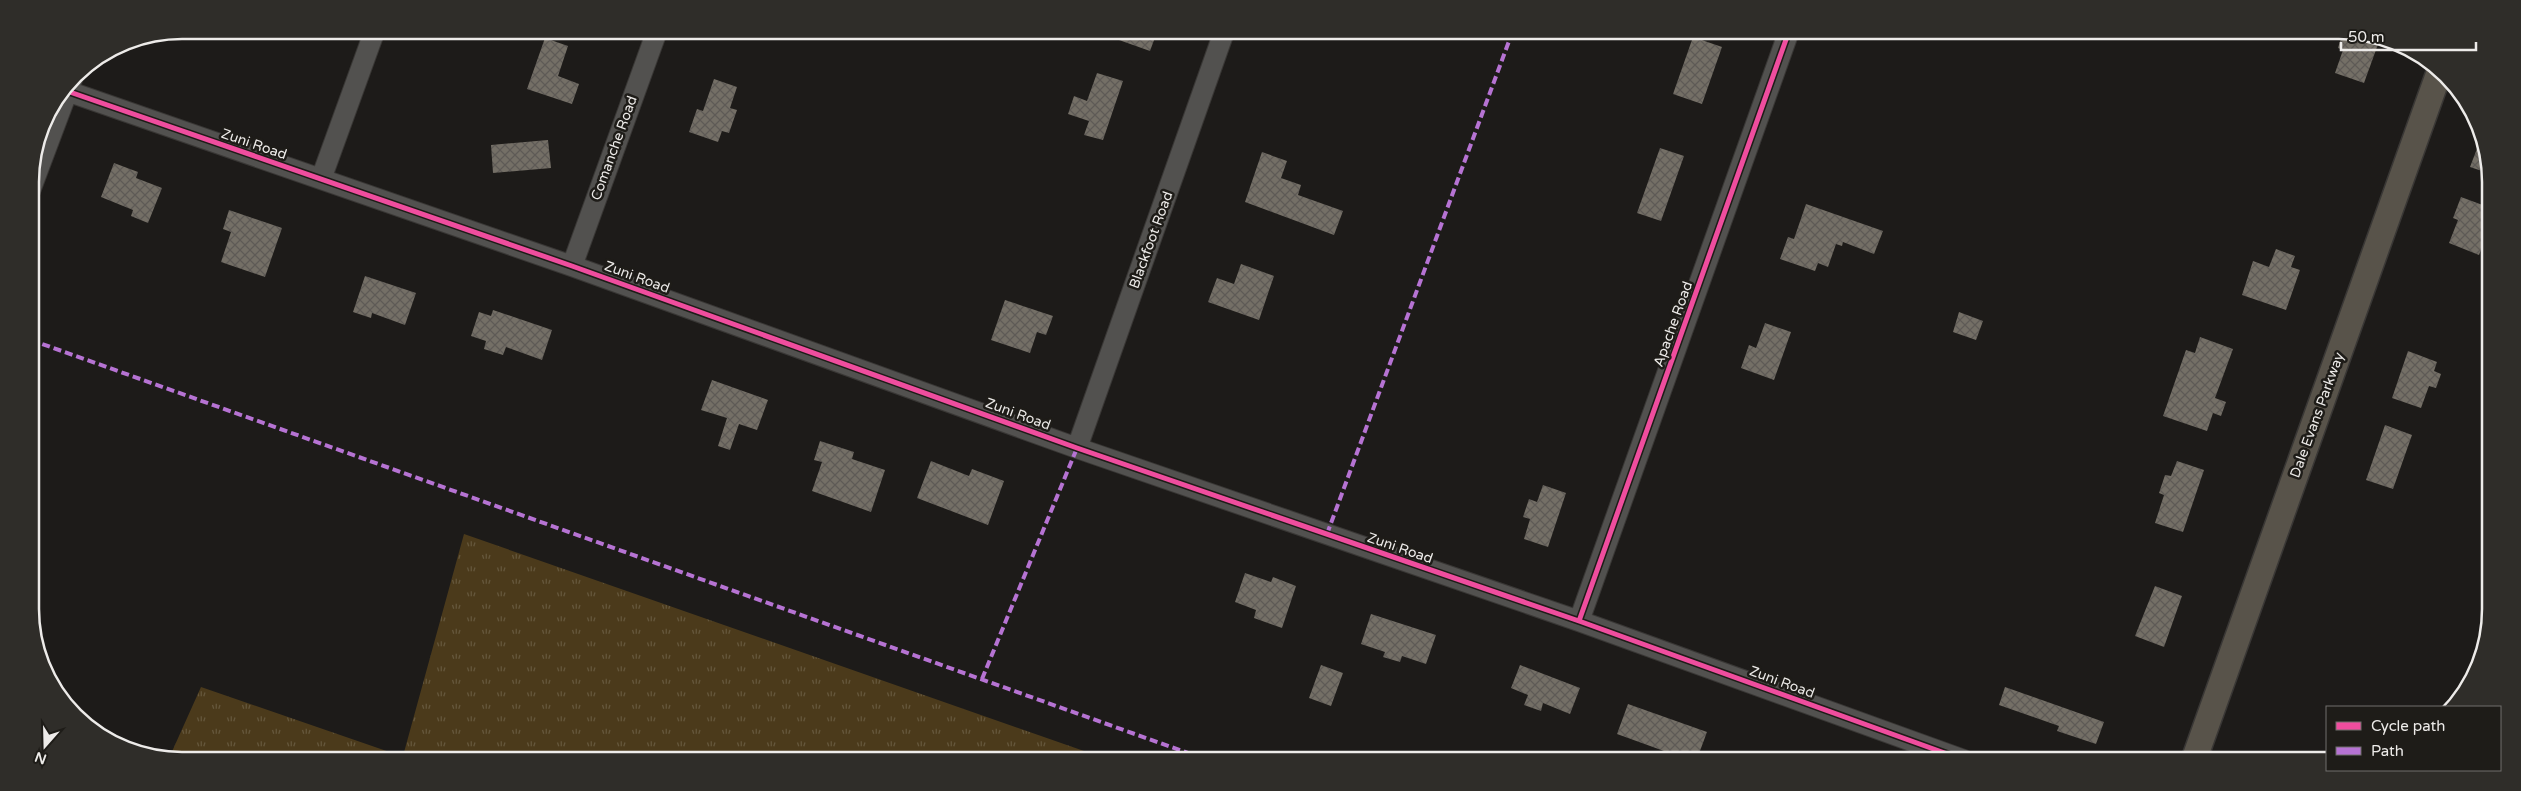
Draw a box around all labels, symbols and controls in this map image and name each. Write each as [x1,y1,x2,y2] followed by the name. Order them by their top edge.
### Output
[2341,20,2476,52] scale bar
[2348,28,2385,46] text: 50 m
[587,93,641,203] street label: Comanche Road
[219,125,289,163] street label: Zuni Road
[1126,189,1176,291] street label: Blackfoot Road
[602,257,672,297] street label: Zuni Road
[1650,279,1696,369] street label: Apache Road
[2286,350,2348,480] street label: Dale Evans Parkway
[983,394,1053,434] street label: Zuni Road
[1365,529,1435,567] street label: Zuni Road
[1747,662,1817,702] street label: Zuni Road
[2326,706,2501,771] legend
[2371,717,2445,735] text: Cycle path
[20,721,70,771] north arrow
[2371,742,2404,760] text: Path
[33,748,49,768] text: N

